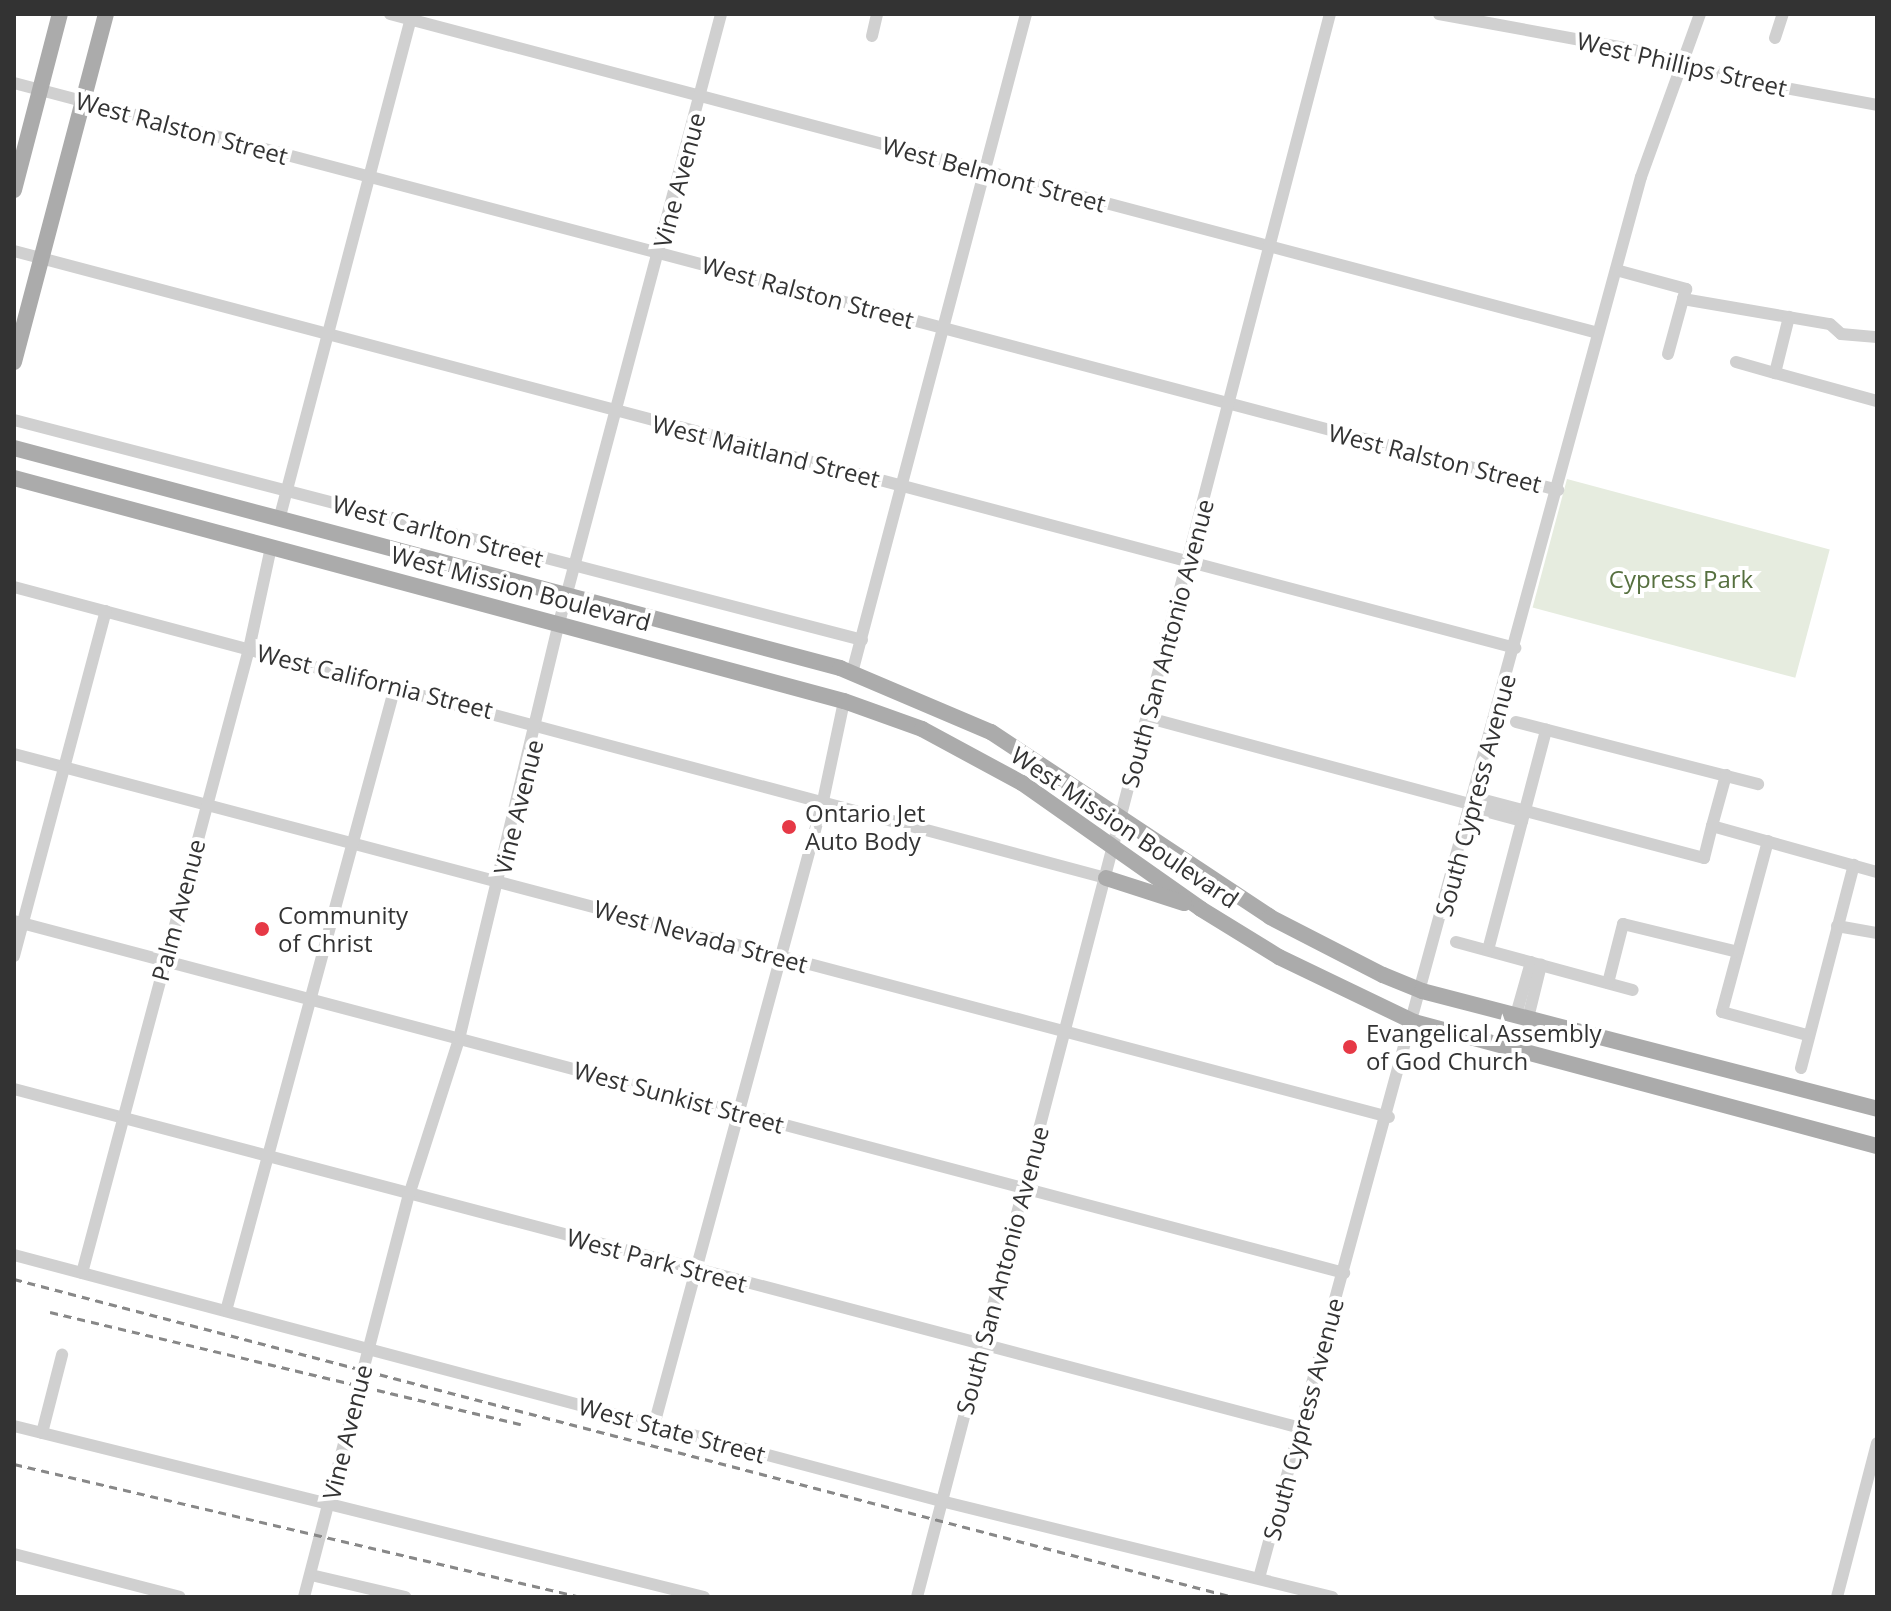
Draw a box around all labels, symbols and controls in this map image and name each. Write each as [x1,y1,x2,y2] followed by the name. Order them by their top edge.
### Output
[1574,26,1790,102] street label: West Phillips Street
[73,86,291,170] street label: West Ralston Street
[647,109,711,251] street label: Vine Avenue
[879,130,1109,218] street label: West Belmont Street
[699,250,917,334] street label: West Ralston Street
[649,409,883,493] street label: West Maitland Street
[1326,418,1544,498] street label: West Ralston Street
[329,489,547,573] street label: West Carlton Street
[1115,496,1219,790] street label: South San Antonio Avenue
[388,539,654,637] street label: West Mission Boulevard
[1609,565,1753,593] park label: Cypress Park
[254,638,496,724] street label: West California Street
[1429,671,1521,919] street label: South Cypress Avenue
[487,736,549,878] street label: Vine Avenue
[1006,740,1244,914] street label: West Mission Boulevard
[805,799,925,855] place label: Ontario Jet Auto Body
[780,818,798,836] marker: Ontario Jet Auto Body
[145,836,211,984] street label: Palm Avenue
[591,894,811,978] street label: West Nevada Street
[278,901,408,957] place label: Community of Christ
[253,920,271,938] marker: Community of Christ
[1366,1019,1602,1075] place label: Evangelical Assembly of God Church
[1341,1038,1359,1056] marker: Evangelical Assembly of God Church
[571,1055,787,1139] street label: West Sunkist Street
[950,1123,1054,1417] street label: South San Antonio Avenue
[564,1222,750,1298] street label: West Park Street
[1257,1295,1349,1543] street label: South Cypress Avenue
[316,1361,378,1503] street label: Vine Avenue
[575,1391,769,1469] street label: West State Street

